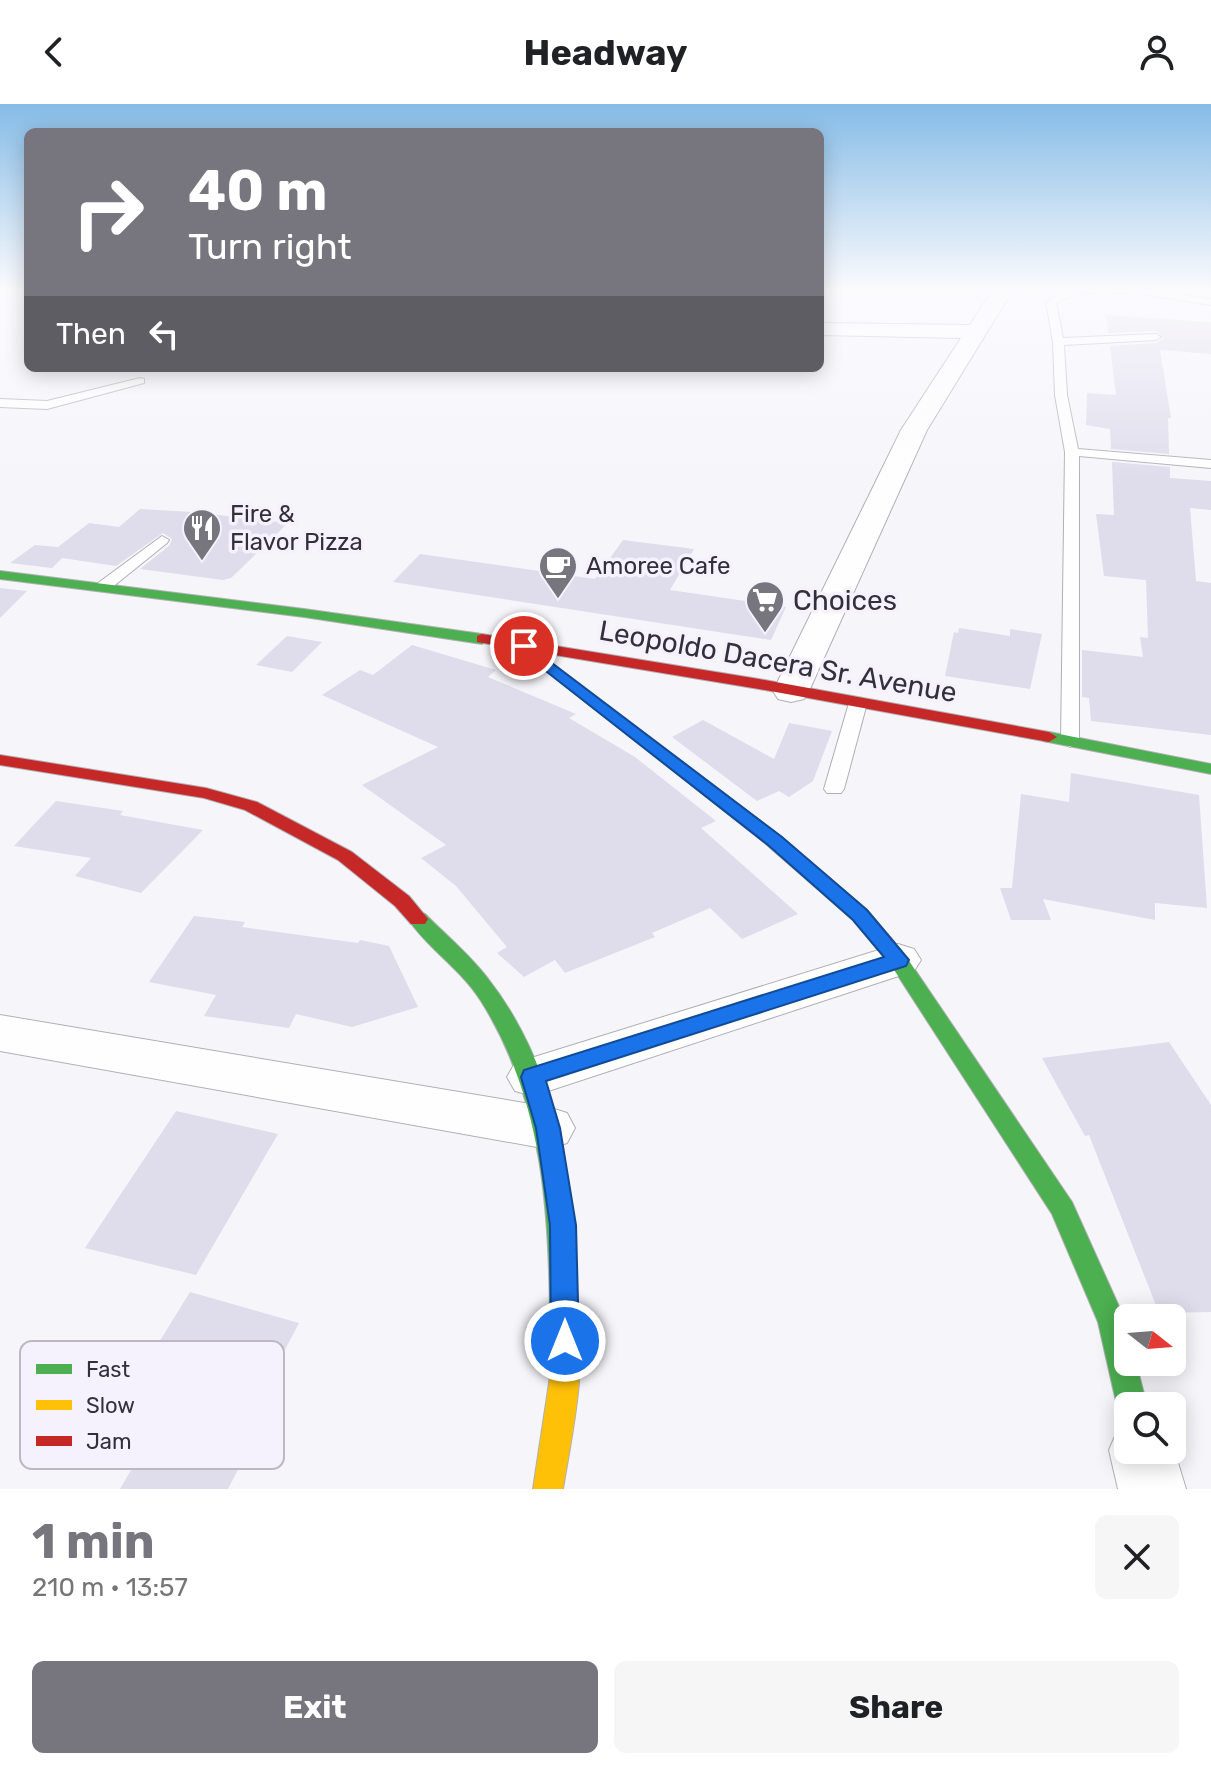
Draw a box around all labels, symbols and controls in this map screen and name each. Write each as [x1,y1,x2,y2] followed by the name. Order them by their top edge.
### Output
[32,30,76,74] icon: back
[1135,30,1179,74] icon: person
[524,31,687,74] text: Headway
[188,158,328,224] text: 40 m
[56,160,160,264] icon: right
[188,225,352,268] text: Turn right
[142,312,186,356] icon: left
[56,316,126,352] text: Then
[230,500,363,556] place label: Fire & Flavor Pizza
[181,507,223,562] restaurant icon: Fire & Flavor Pizza
[537,545,579,600] cafe icon: Amoree Cafe
[586,552,730,580] place label: Amoree Cafe
[744,579,786,634] supermarket icon: Choices
[793,584,897,617] place label: Choices
[490,612,558,680] pin
[596,614,959,709] street label: Leopoldo Dacera Sr. Avenue
[502,624,546,668] icon: arrive
[523,1299,607,1383] position arrow
[1114,1304,1186,1376] north arrow
[1114,1304,1186,1464] map controls
[20,1341,284,1469] legend
[86,1356,131,1383] text: Fast
[86,1392,135,1419] text: Slow
[1114,1392,1186,1464] button: search
[86,1428,132,1455] text: Jam
[32,1513,155,1570] text: 1 min
[1095,1515,1179,1599] button: close
[32,1572,188,1603] text: 210 m · 13:57
[32,1661,598,1753] button: Exit
[614,1661,1179,1753] button: Share

